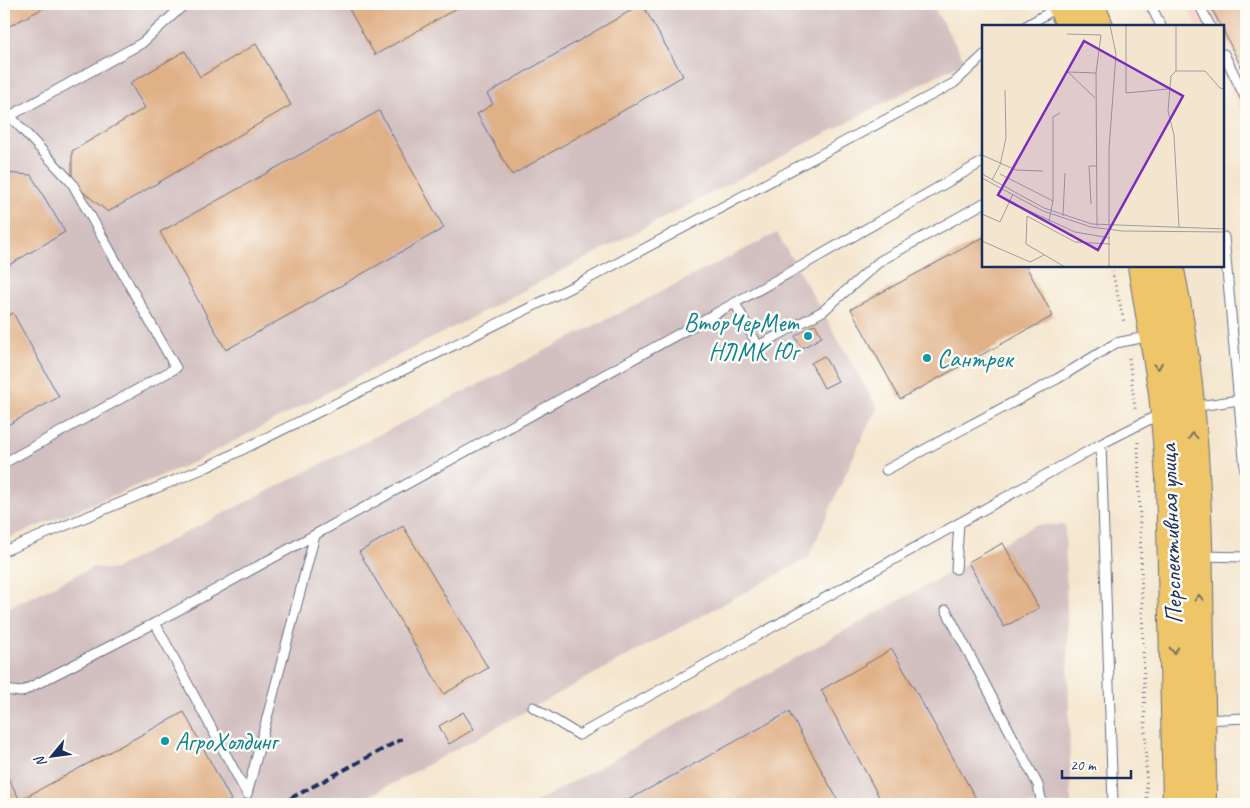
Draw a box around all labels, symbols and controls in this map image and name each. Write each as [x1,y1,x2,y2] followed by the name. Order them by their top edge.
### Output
[982,25,1225,268] inset map
[684,307,801,368] place label: ВторЧерМет НЛМК Юг
[802,330,814,342] marker: ВторЧерМет НЛМК Юг
[937,343,1015,375] place label: Сантрек
[921,352,933,364] marker: Сантрек
[1153,362,1163,371] one-way arrow
[1188,431,1199,439] one-way arrow
[1152,441,1190,625] street label: Перспективная улица
[1194,594,1204,602] one-way arrow
[1169,647,1179,655] one-way arrow
[175,726,280,758] place label: АгроХолдинг
[28,730,78,780] north arrow
[159,735,171,747] marker: АгроХолдинг
[1062,748,1131,780] scale bar
[30,752,51,770] text: N
[1070,756,1097,775] text: 20 m

